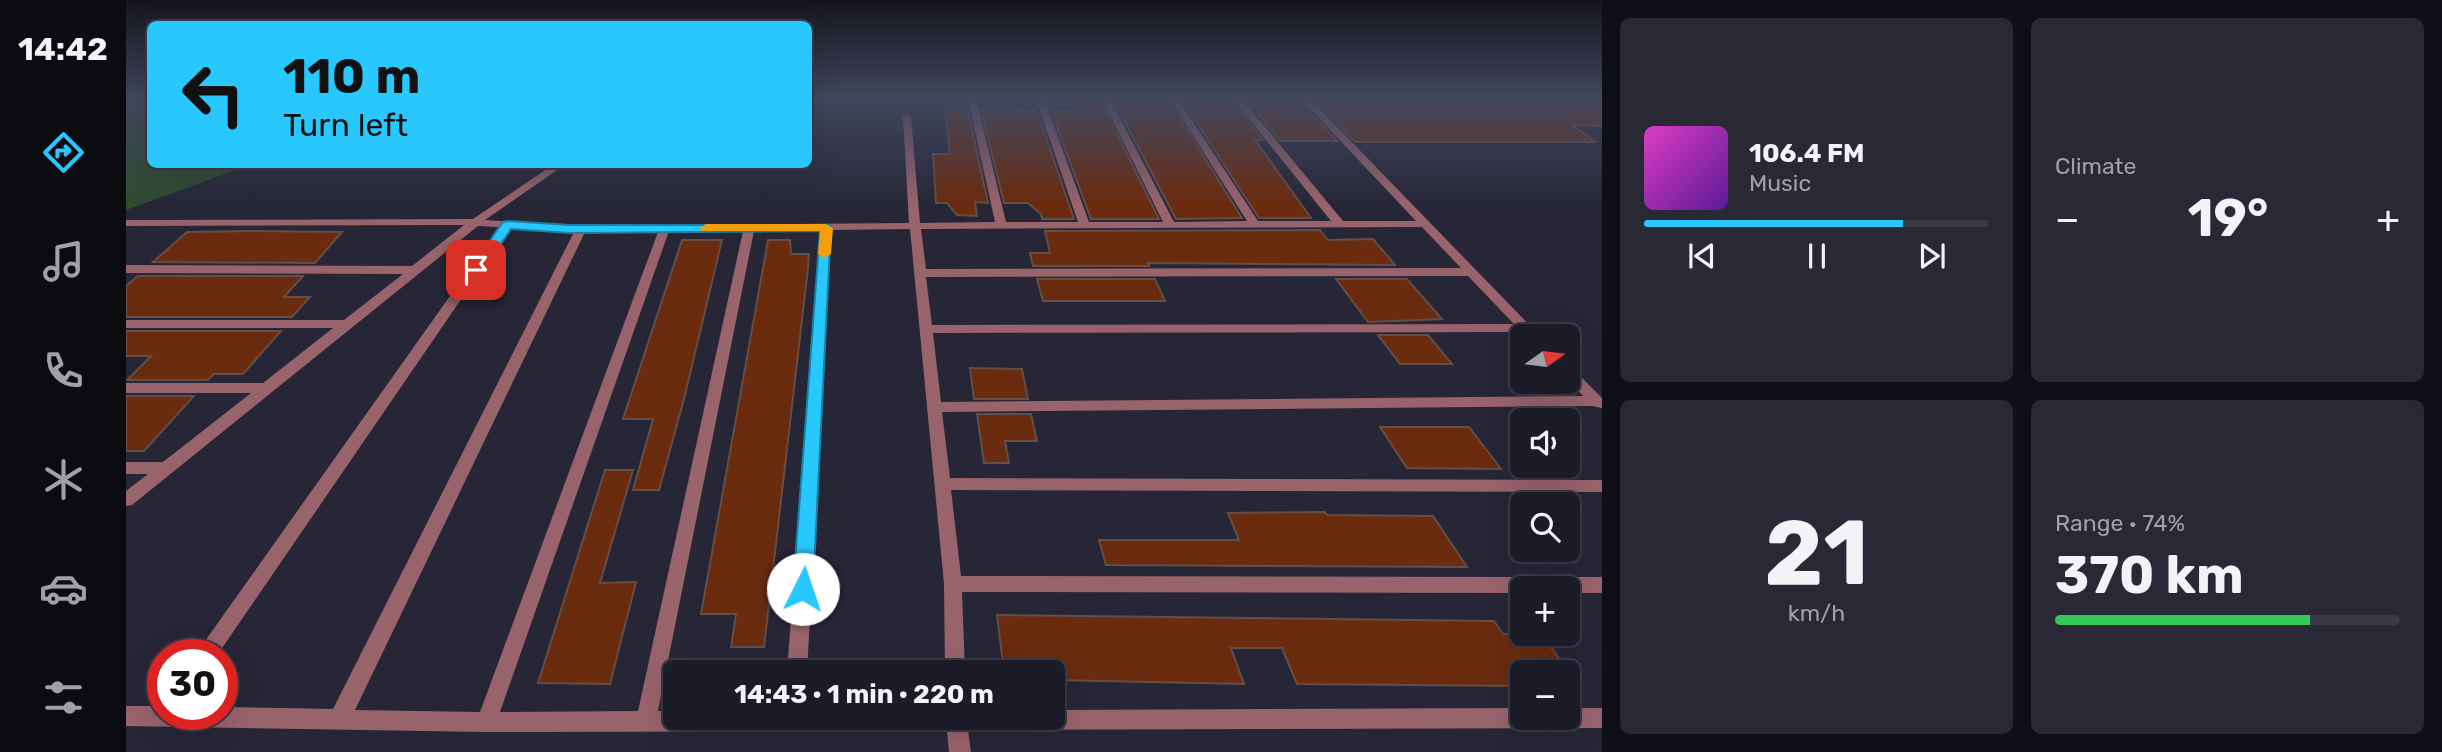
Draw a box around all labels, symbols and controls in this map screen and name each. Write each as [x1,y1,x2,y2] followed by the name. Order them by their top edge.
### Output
[18,30,108,68] text: 14:42
[283,47,420,105] text: 110 m
[168,49,259,140] icon: left
[283,106,408,144] text: Turn left
[39,128,88,177] icon: directions
[1749,138,1865,169] text: 106.4 FM
[2055,152,2136,180] text: Climate
[1749,169,1811,197] text: Music
[2188,187,2268,249] text: 19°
[2055,196,2080,242] text: −
[2376,196,2400,242] text: +
[39,237,88,286] icon: music
[1683,237,1721,275] icon: previous
[1798,237,1836,275] icon: pause
[1913,237,1951,275] icon: next
[446,240,506,300] pin
[457,251,495,289] icon: arrive
[1510,324,1580,394] north arrow
[1510,324,1580,730] map controls
[39,346,88,395] icon: phone
[1510,408,1580,478] button: sound
[39,455,88,504] icon: climate
[1510,492,1580,562] button: search
[1764,499,1869,607] text: 21
[2055,509,2185,537] text: Range · 74%
[2055,544,2244,606] text: 370 km
[766,552,840,626] position arrow
[39,564,88,613] icon: car
[1510,576,1580,646] button: +
[1788,599,1845,627] text: km/h
[147,639,238,730] speed limit sign: 30
[1510,660,1580,730] button: −
[39,673,88,722] icon: filters
[734,679,994,710] text: 14:43 · 1 min · 220 m

